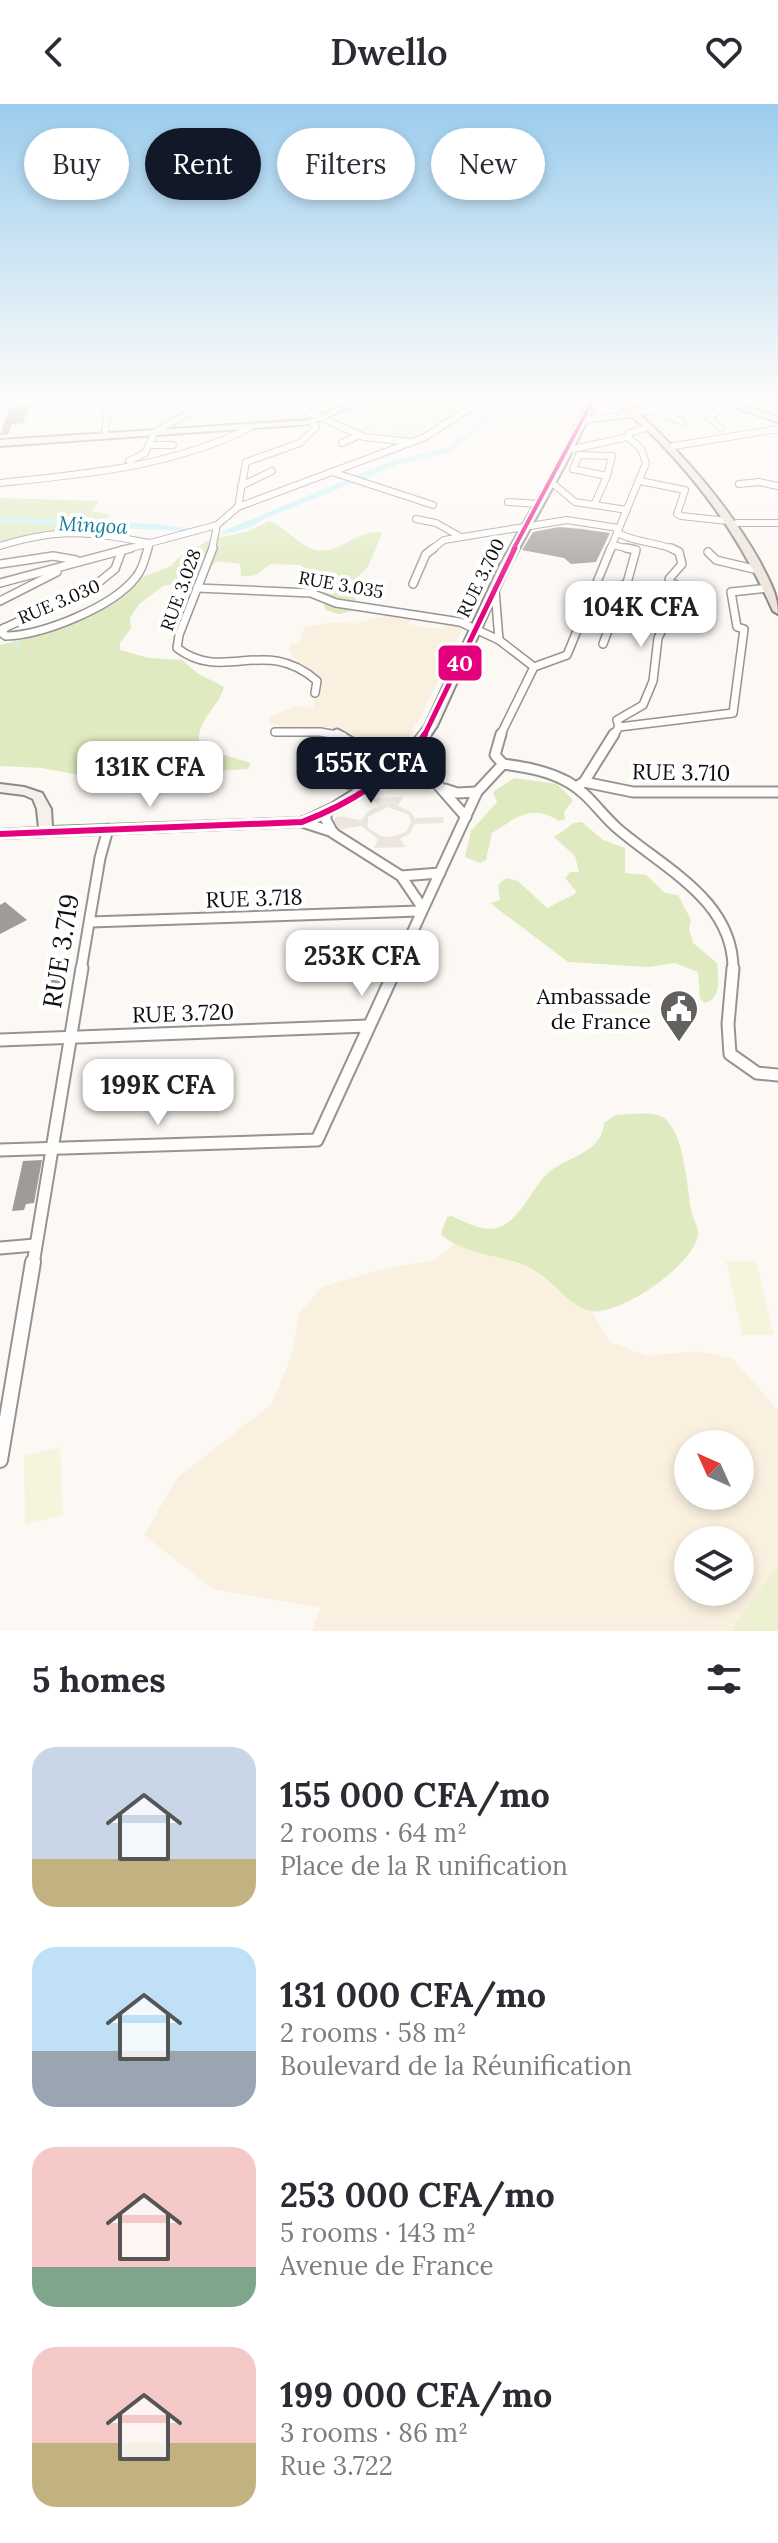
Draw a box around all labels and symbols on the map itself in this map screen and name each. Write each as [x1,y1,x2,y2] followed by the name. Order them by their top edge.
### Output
[58,510,128,539] water label: Mingoa
[452,534,510,621] street label: RUE 3.700
[155,546,206,634] street label: RUE 3.028
[297,566,385,603] street label: RUE 3.035
[14,574,103,629] street label: RUE 3.030
[558,581,724,649] pin: 104K CFA
[437,644,483,682] line badge: 40
[447,649,473,677] text: 40
[288,737,454,805] pin: 155K CFA
[67,741,233,809] pin: 131K CFA
[632,757,730,787] street label: RUE 3.710
[205,882,303,914] street label: RUE 3.718
[35,891,86,1010] street label: RUE 3.719
[279,930,445,998] pin: 253K CFA
[536,982,651,1035] place label: Ambassade de France
[658,988,700,1043] public building icon: Ambassade de France
[131,997,235,1029] street label: RUE 3.720
[75,1059,241,1127] pin: 199K CFA
[674,1430,754,1510] north arrow

